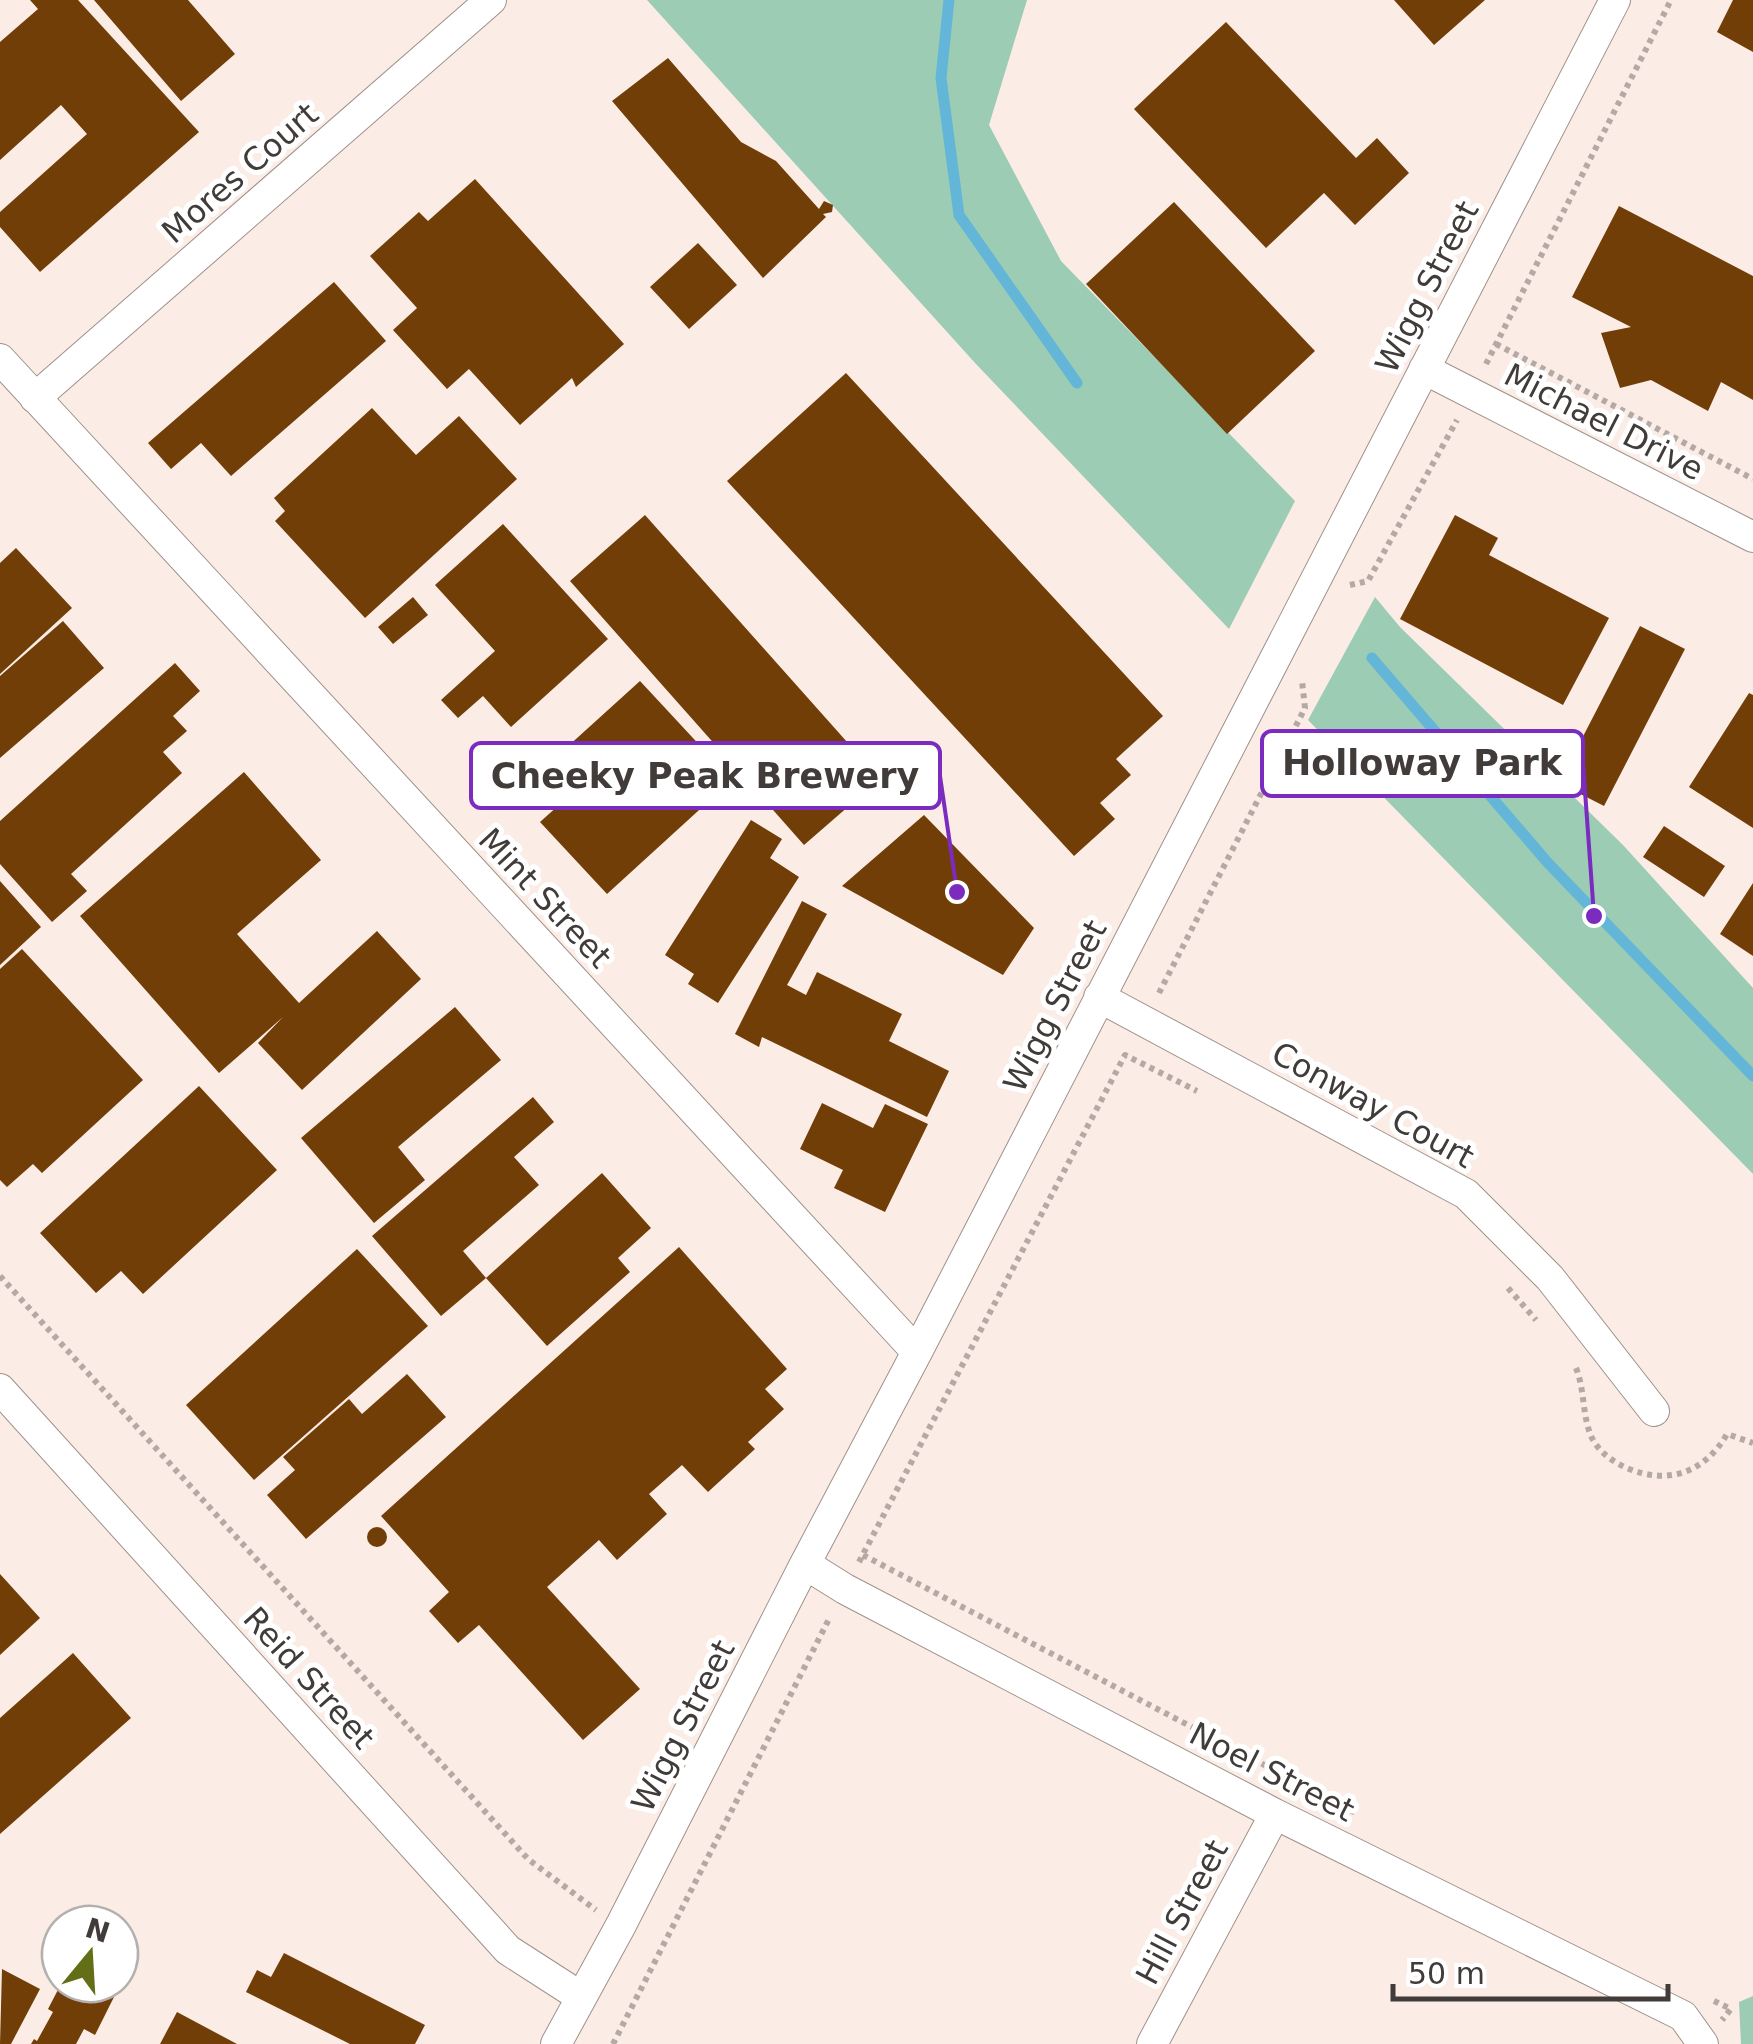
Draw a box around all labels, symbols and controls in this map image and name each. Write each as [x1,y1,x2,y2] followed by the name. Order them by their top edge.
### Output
[154,95,326,251] street label: Mores Court
[1367,195,1487,379] street label: Wigg Street
[1498,356,1710,488] street label: Michael Drive
[1262,731,1583,796] callout: Holloway Park
[471,743,940,808] callout: Cheeky Peak Brewery
[1282,743,1563,783] text: Holloway Park
[491,756,920,796] text: Cheeky Peak Brewery
[471,820,619,976] street label: Mint Street
[995,914,1115,1098] street label: Wigg Street
[1265,1034,1481,1176] street label: Conway Court
[236,1599,382,1757] street label: Reid Street
[623,1634,743,1818] street label: Wigg Street
[1183,1714,1361,1830] street label: Noel Street
[1128,1833,1236,1991] street label: Hill Street
[40,1904,140,2004] north arrow
[81,1911,114,1950] text: N
[1393,1939,1668,2001] scale bar
[1408,1956,1485,1991] text: 50 m

